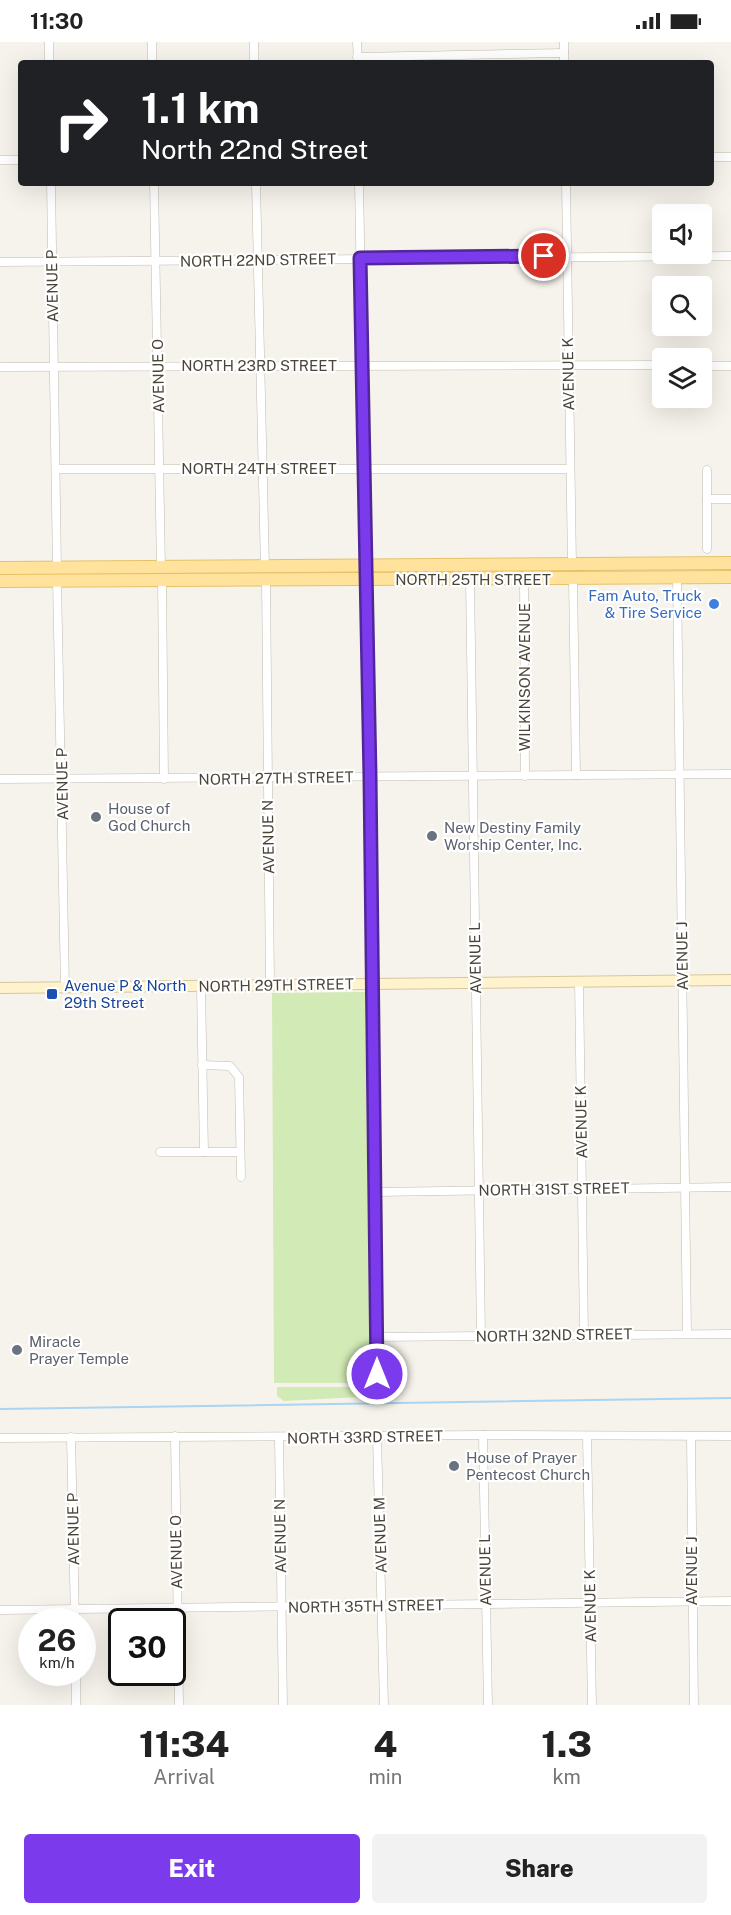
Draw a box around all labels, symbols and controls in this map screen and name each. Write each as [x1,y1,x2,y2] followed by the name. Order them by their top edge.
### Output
[30,8,84,34] text: 11:30
[141,83,260,132] text: 1.1 km
[42,84,120,162] icon: right
[141,133,369,165] text: North 22nd Street
[652,204,712,408] map controls
[652,204,712,264] button: sound
[518,230,569,281] pin
[527,239,560,272] icon: arrive
[43,249,61,322] street label: AVENUE P
[180,250,336,270] street label: NORTH 22ND STREET
[652,276,712,336] button: search
[559,337,577,411] street label: AVENUE K
[149,339,167,413] street label: AVENUE O
[652,348,712,408] button: layers
[181,357,337,374] street label: NORTH 23RD STREET
[181,460,337,477] street label: NORTH 24TH STREET
[395,571,551,588] street label: NORTH 25TH STREET
[588,587,702,621] place label: Fam Auto, Truck & Tire Service
[707,597,721,611] marker: Fam Auto, Truck & Tire Service
[516,603,533,751] street label: WILKINSON AVENUE
[53,747,71,820] street label: AVENUE P
[198,768,354,788] street label: NORTH 27TH STREET
[108,800,190,834] place label: House of God Church
[259,800,277,874] street label: AVENUE N
[89,810,103,824] marker: House of God Church
[444,819,582,853] place label: New Destiny Family Worship Center, Inc.
[425,829,439,843] marker: New Destiny Family Worship Center, Inc.
[673,921,691,991] street label: AVENUE J
[466,922,484,994] street label: AVENUE L
[198,975,354,995] street label: NORTH 29TH STREET
[64,977,186,1011] place label: Avenue P & North 29th Street
[45,987,59,1001] marker: Avenue P & North 29th Street
[572,1085,590,1159] street label: AVENUE K
[478,1179,630,1199] street label: NORTH 31ST STREET
[475,1325,633,1345] street label: NORTH 32ND STREET
[29,1333,129,1367] place label: Miracle Prayer Temple
[345,1342,409,1406] position arrow
[10,1343,24,1357] marker: Miracle Prayer Temple
[287,1427,443,1447] street label: NORTH 33RD STREET
[466,1449,590,1483] place label: House of Prayer Pentecost Church
[447,1459,461,1473] marker: House of Prayer Pentecost Church
[64,1492,82,1565] street label: AVENUE P
[370,1497,390,1573] street label: AVENUE M
[271,1499,289,1573] street label: AVENUE N
[167,1515,185,1589] street label: AVENUE O
[476,1534,494,1606] street label: AVENUE L
[683,1537,700,1605] street label: AVENUE J
[581,1569,599,1643] street label: AVENUE K
[288,1596,444,1616] street label: NORTH 35TH STREET
[108,1608,186,1686] speed limit sign: 30
[38,1622,76,1658] text: 26
[39,1654,75,1671] text: km/h
[139,1723,229,1765] text: 11:34
[373,1723,397,1765] text: 4
[541,1723,592,1765] text: 1.3
[153,1765,215,1789] text: Arrival
[368,1765,402,1789] text: min
[552,1765,581,1789] text: km
[24,1834,360,1903] button: Exit
[372,1834,707,1903] button: Share

